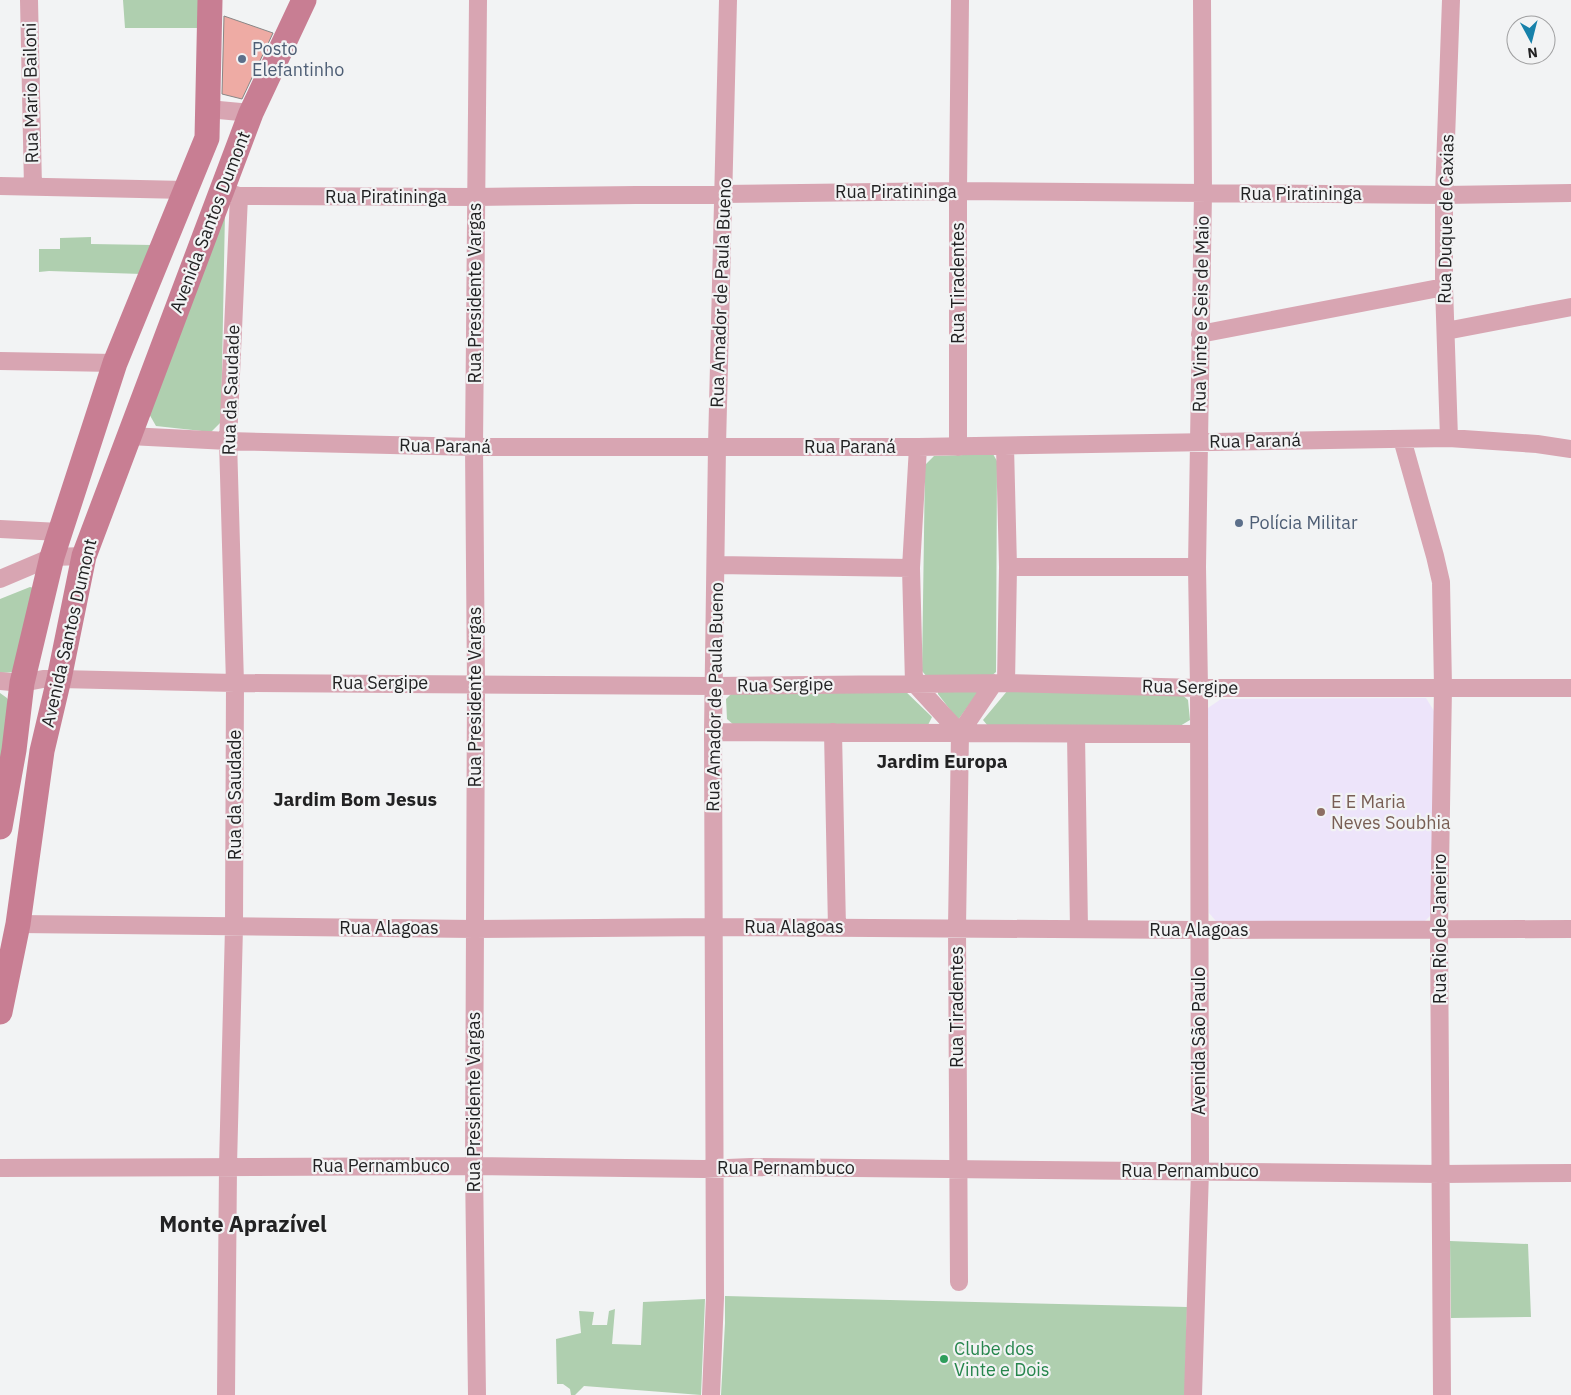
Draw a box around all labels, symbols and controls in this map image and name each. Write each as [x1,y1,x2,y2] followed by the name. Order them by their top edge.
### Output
[1506,15,1556,65] north arrow
[18,22,43,164] street label: Rua Mario Bailoni
[252,37,344,81] place label: Posto Elefantinho
[1526,43,1539,62] text: N
[236,53,248,65] marker: Posto Elefantinho
[164,128,255,316] street label: Avenida Santos Dumont
[1433,134,1458,304] street label: Rua Duque de Caxias
[705,178,736,408] street label: Rua Amador de Paula Bueno
[835,180,957,203] street label: Rua Piratininga
[1240,182,1362,205] street label: Rua Piratininga
[325,185,447,208] street label: Rua Piratininga
[463,203,486,383] street label: Rua Presidente Vargas
[1187,215,1214,413] street label: Rua Vinte e Seis de Maio
[946,222,969,344] street label: Rua Tiradentes
[217,324,244,456] street label: Rua da Saudade
[1209,428,1302,453] street label: Rua Paraná
[399,433,492,458] street label: Rua Paraná
[804,435,896,458] street label: Rua Paraná
[1249,511,1358,534] place label: Polícia Militar
[1233,517,1245,529] marker: Polícia Militar
[36,536,101,730] street label: Avenida Santos Dumont
[701,582,728,812] street label: Rua Amador de Paula Bueno
[463,607,486,787] street label: Rua Presidente Vargas
[332,671,428,694] street label: Rua Sergipe
[737,672,834,697] street label: Rua Sergipe
[1142,674,1239,699] street label: Rua Sergipe
[223,730,246,860] street label: Rua da Saudade
[876,749,1008,773] district label: Jardim Europa
[273,787,437,811] district label: Jardim Bom Jesus
[1331,790,1451,834] place label: E E Maria Neves Soubhia
[1315,806,1327,818] marker: E E Maria Neves Soubhia
[1428,854,1451,1004] street label: Rua Rio de Janeiro
[744,915,844,938] street label: Rua Alagoas
[339,916,439,939] street label: Rua Alagoas
[1149,918,1249,941] street label: Rua Alagoas
[945,946,968,1068] street label: Rua Tiradentes
[1187,967,1210,1115] street label: Avenida São Paulo
[462,1012,485,1192] street label: Rua Presidente Vargas
[312,1154,450,1177] street label: Rua Pernambuco
[717,1156,855,1179] street label: Rua Pernambuco
[1121,1159,1259,1182] street label: Rua Pernambuco
[159,1209,327,1238] district label: Monte Aprazível
[954,1337,1050,1381] place label: Clube dos Vinte e Dois
[938,1353,950,1365] marker: Clube dos Vinte e Dois

